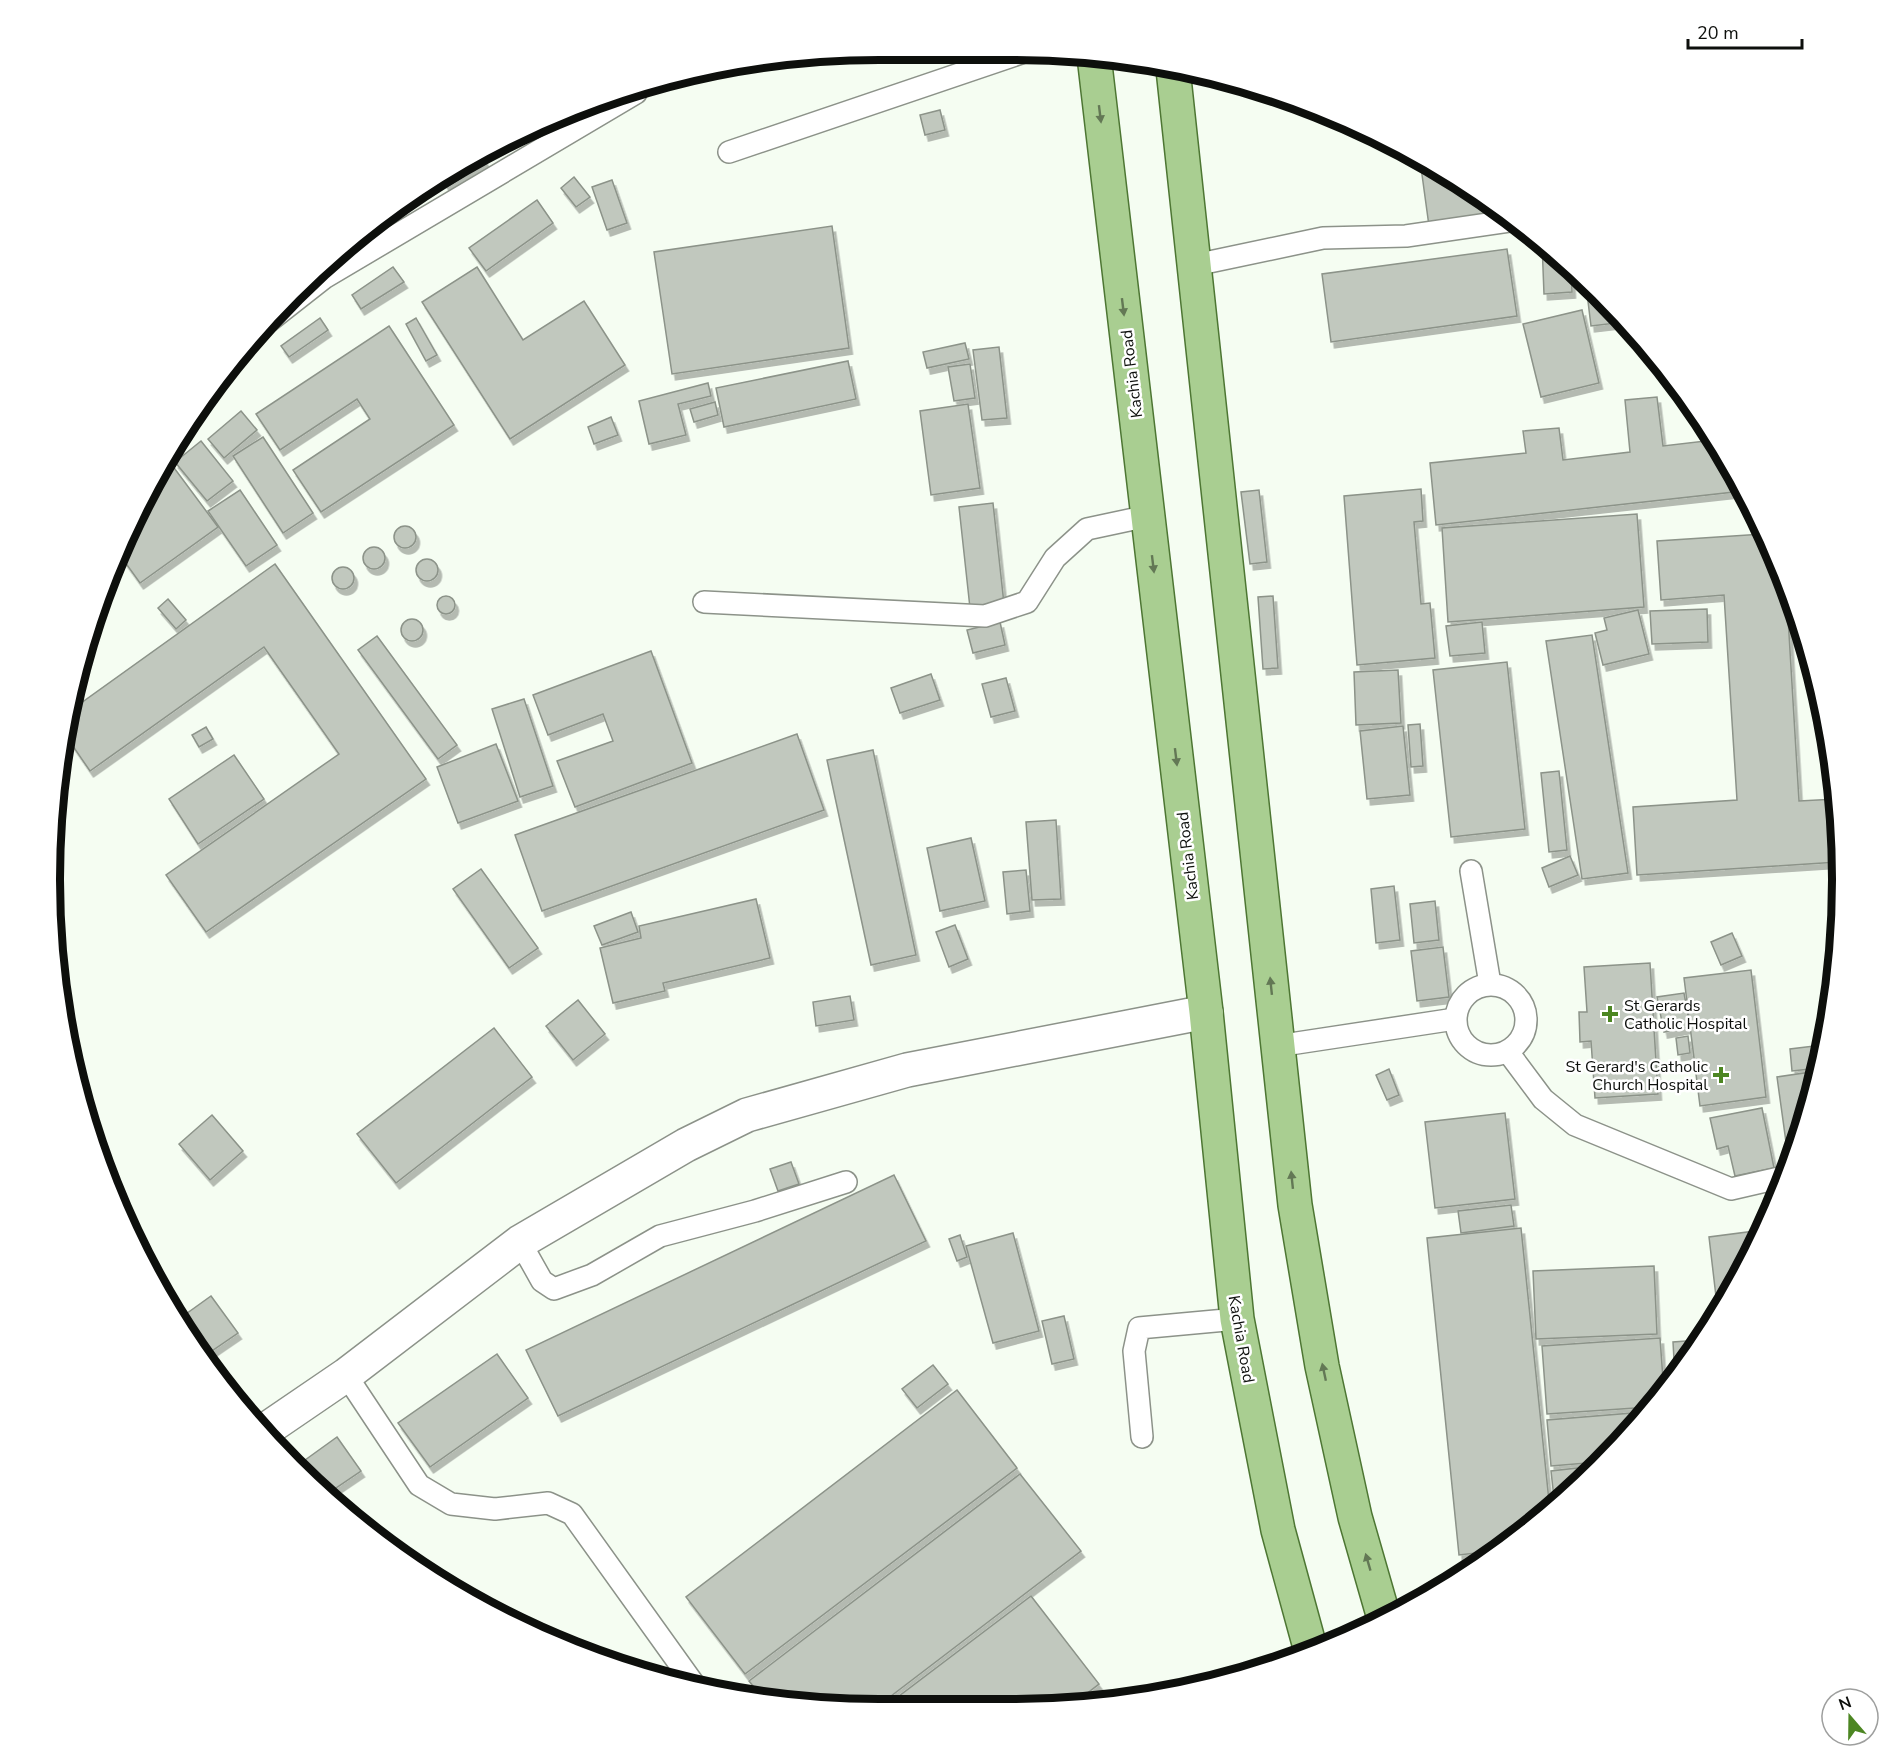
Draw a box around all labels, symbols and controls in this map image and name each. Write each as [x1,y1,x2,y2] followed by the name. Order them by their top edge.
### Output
[1688,12,1802,50] scale bar
[1697,21,1739,45] text: 20 m
[1096,104,1105,123] one-way arrow
[1118,298,1128,317] one-way arrow
[1116,329,1148,419] street label: Kachia Road
[1148,554,1158,573] one-way arrow
[1171,748,1181,767] one-way arrow
[1172,811,1204,901] street label: Kachia Road
[1266,976,1276,995] one-way arrow
[1624,995,1747,1035] place label: St Gerards Catholic Hospital
[1601,1005,1619,1023] marker: St Gerards Catholic Hospital
[1565,1056,1709,1096] place label: St Gerard's Catholic Church Hospital
[1712,1066,1730,1084] marker: St Gerard's Catholic Church Hospital
[1287,1170,1297,1189] one-way arrow
[1222,1294,1260,1385] street label: Kachia Road
[1319,1362,1328,1381] one-way arrow
[1363,1553,1372,1571] one-way arrow
[1820,1687,1880,1747] north arrow
[1836,1691,1855,1716] text: N

